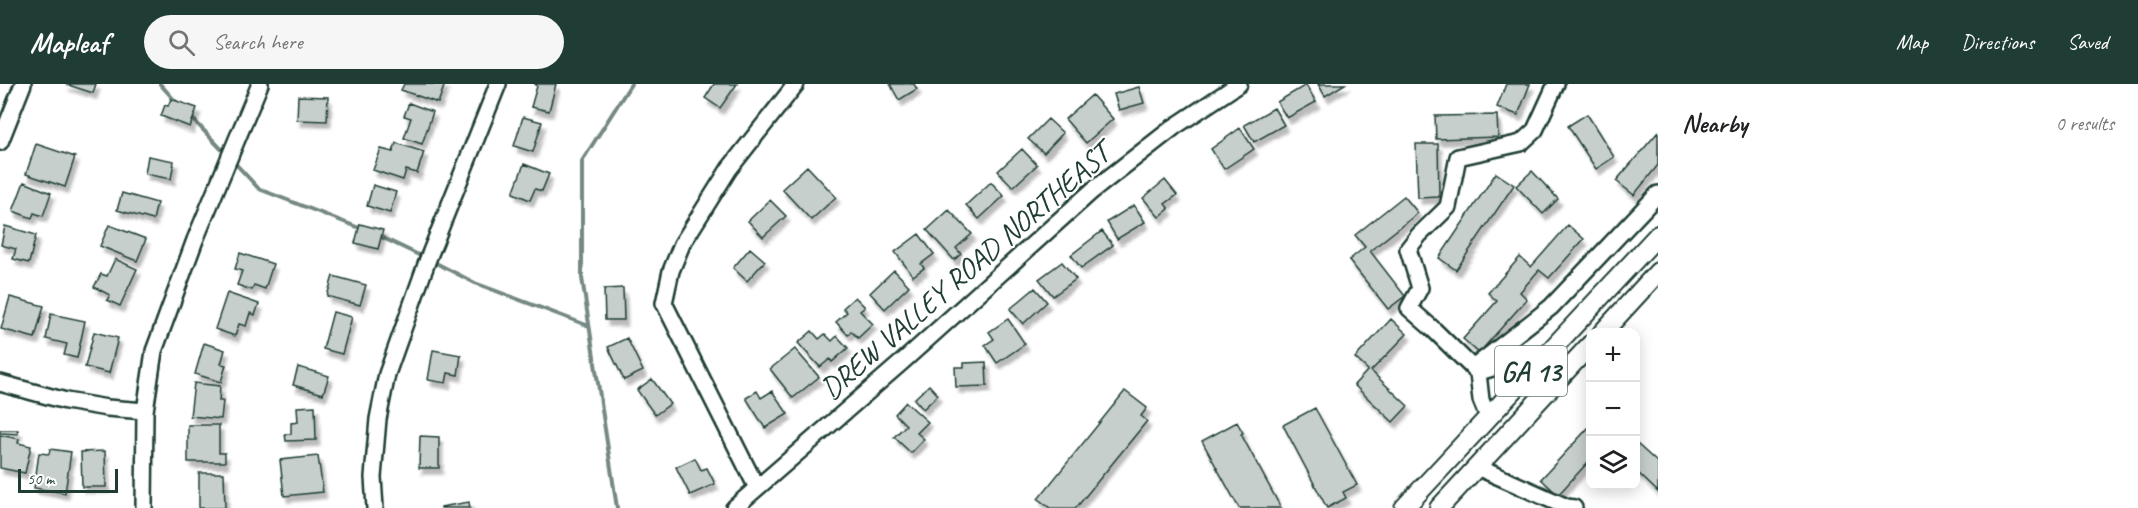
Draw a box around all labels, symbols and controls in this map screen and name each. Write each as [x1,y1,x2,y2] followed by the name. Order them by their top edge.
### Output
[144,15,564,69] search box
[30,25,108,60] text: Mapleaf
[165,26,198,59] icon: search
[213,28,303,56] text: Search here
[1896,29,1928,55] text: Map
[1961,29,2034,55] text: Directions
[2067,29,2108,55] text: Saved
[1682,107,1747,140] text: Nearby
[2055,111,2114,136] text: 0 results
[812,130,1123,407] street label: DREW VALLEY ROAD NORTHEAST
[1586,328,1640,490] map controls
[1586,328,1640,382] button: +
[1495,346,1567,396] road number: GA 13
[1586,382,1640,436] button: −
[1586,436,1640,490] button: layers
[18,466,118,494] scale bar
[27,469,54,489] text: 50 m

